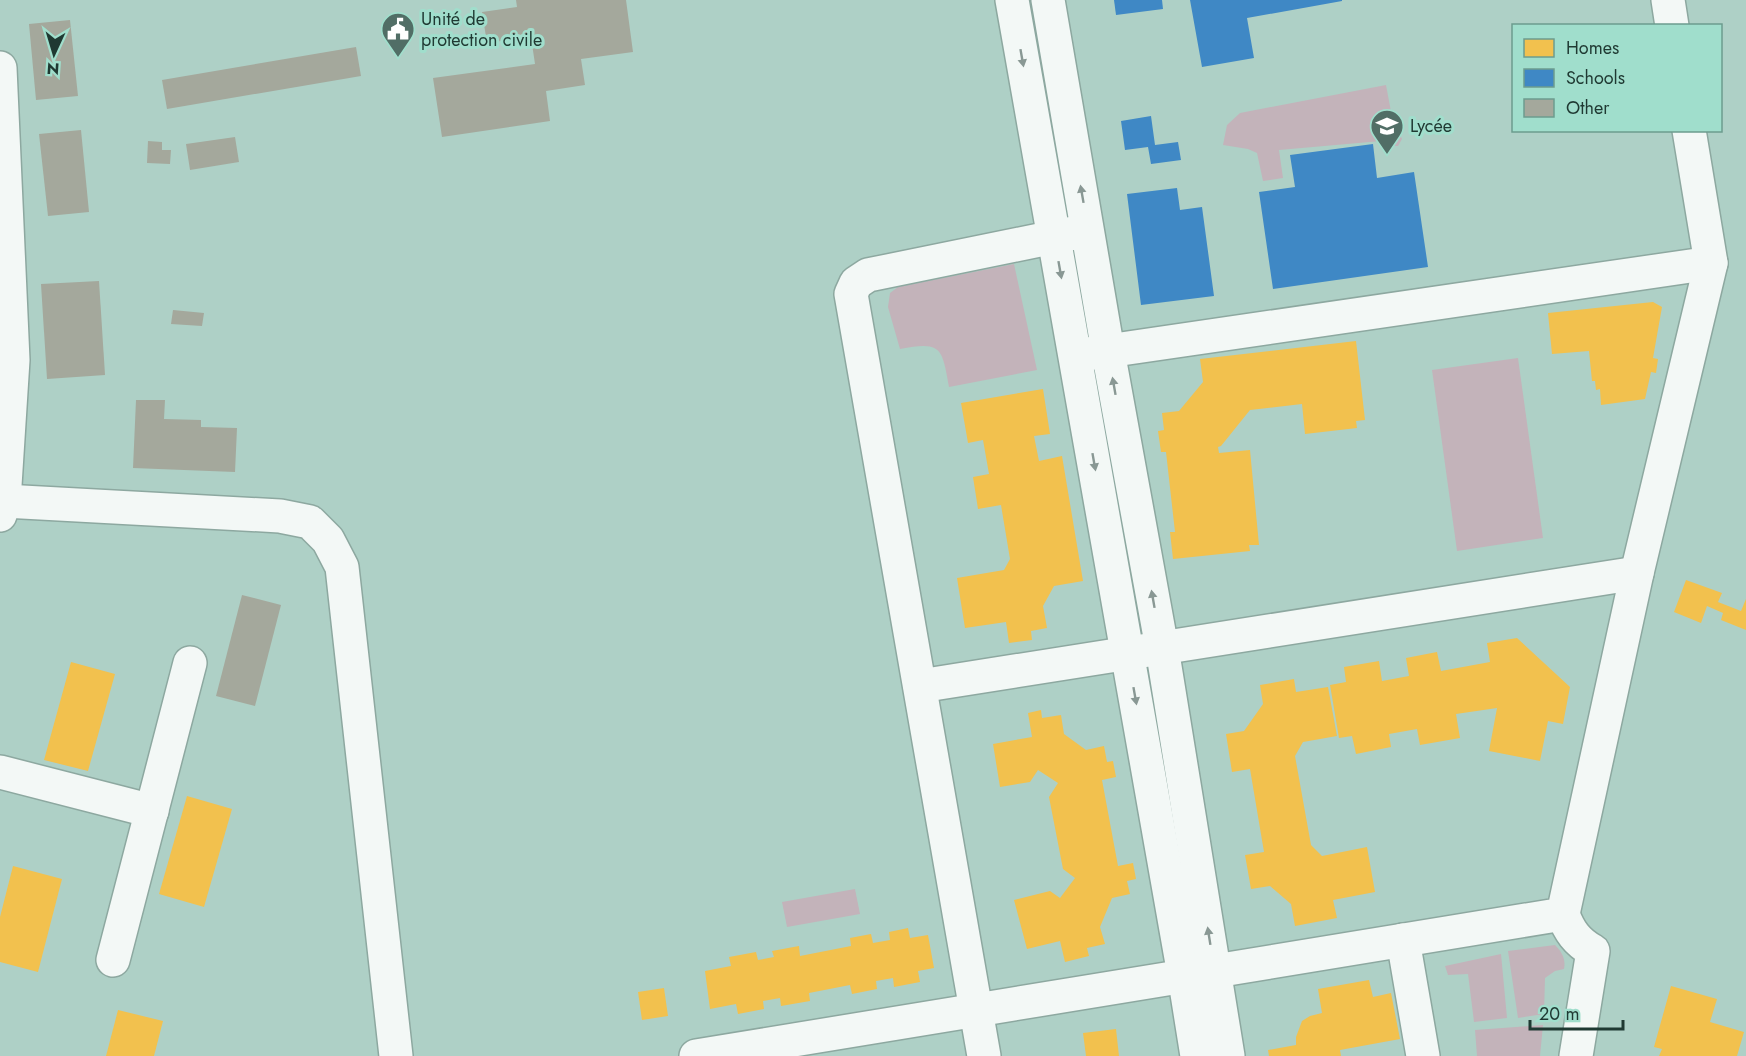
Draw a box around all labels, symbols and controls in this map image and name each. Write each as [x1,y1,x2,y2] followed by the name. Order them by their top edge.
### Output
[421,6,542,53] place label: Unité de protection civile
[380,11,416,58] public building icon: Unité de protection civile
[24,24,84,84] north arrow
[1512,24,1722,132] legend
[1566,35,1619,61] text: Homes
[1018,48,1027,67] one-way arrow
[46,57,60,80] text: N
[1566,65,1625,91] text: Schools
[1566,95,1610,121] text: Other
[1369,108,1405,155] school or university icon: Lycée
[1410,113,1452,139] place label: Lycée
[1077,184,1086,203] one-way arrow
[1056,261,1065,280] one-way arrow
[1109,376,1118,395] one-way arrow
[1090,453,1099,472] one-way arrow
[1148,589,1157,608] one-way arrow
[1131,686,1140,705] one-way arrow
[1204,926,1213,945] one-way arrow
[1530,993,1623,1031] scale bar
[1539,1001,1579,1027] text: 20 m

